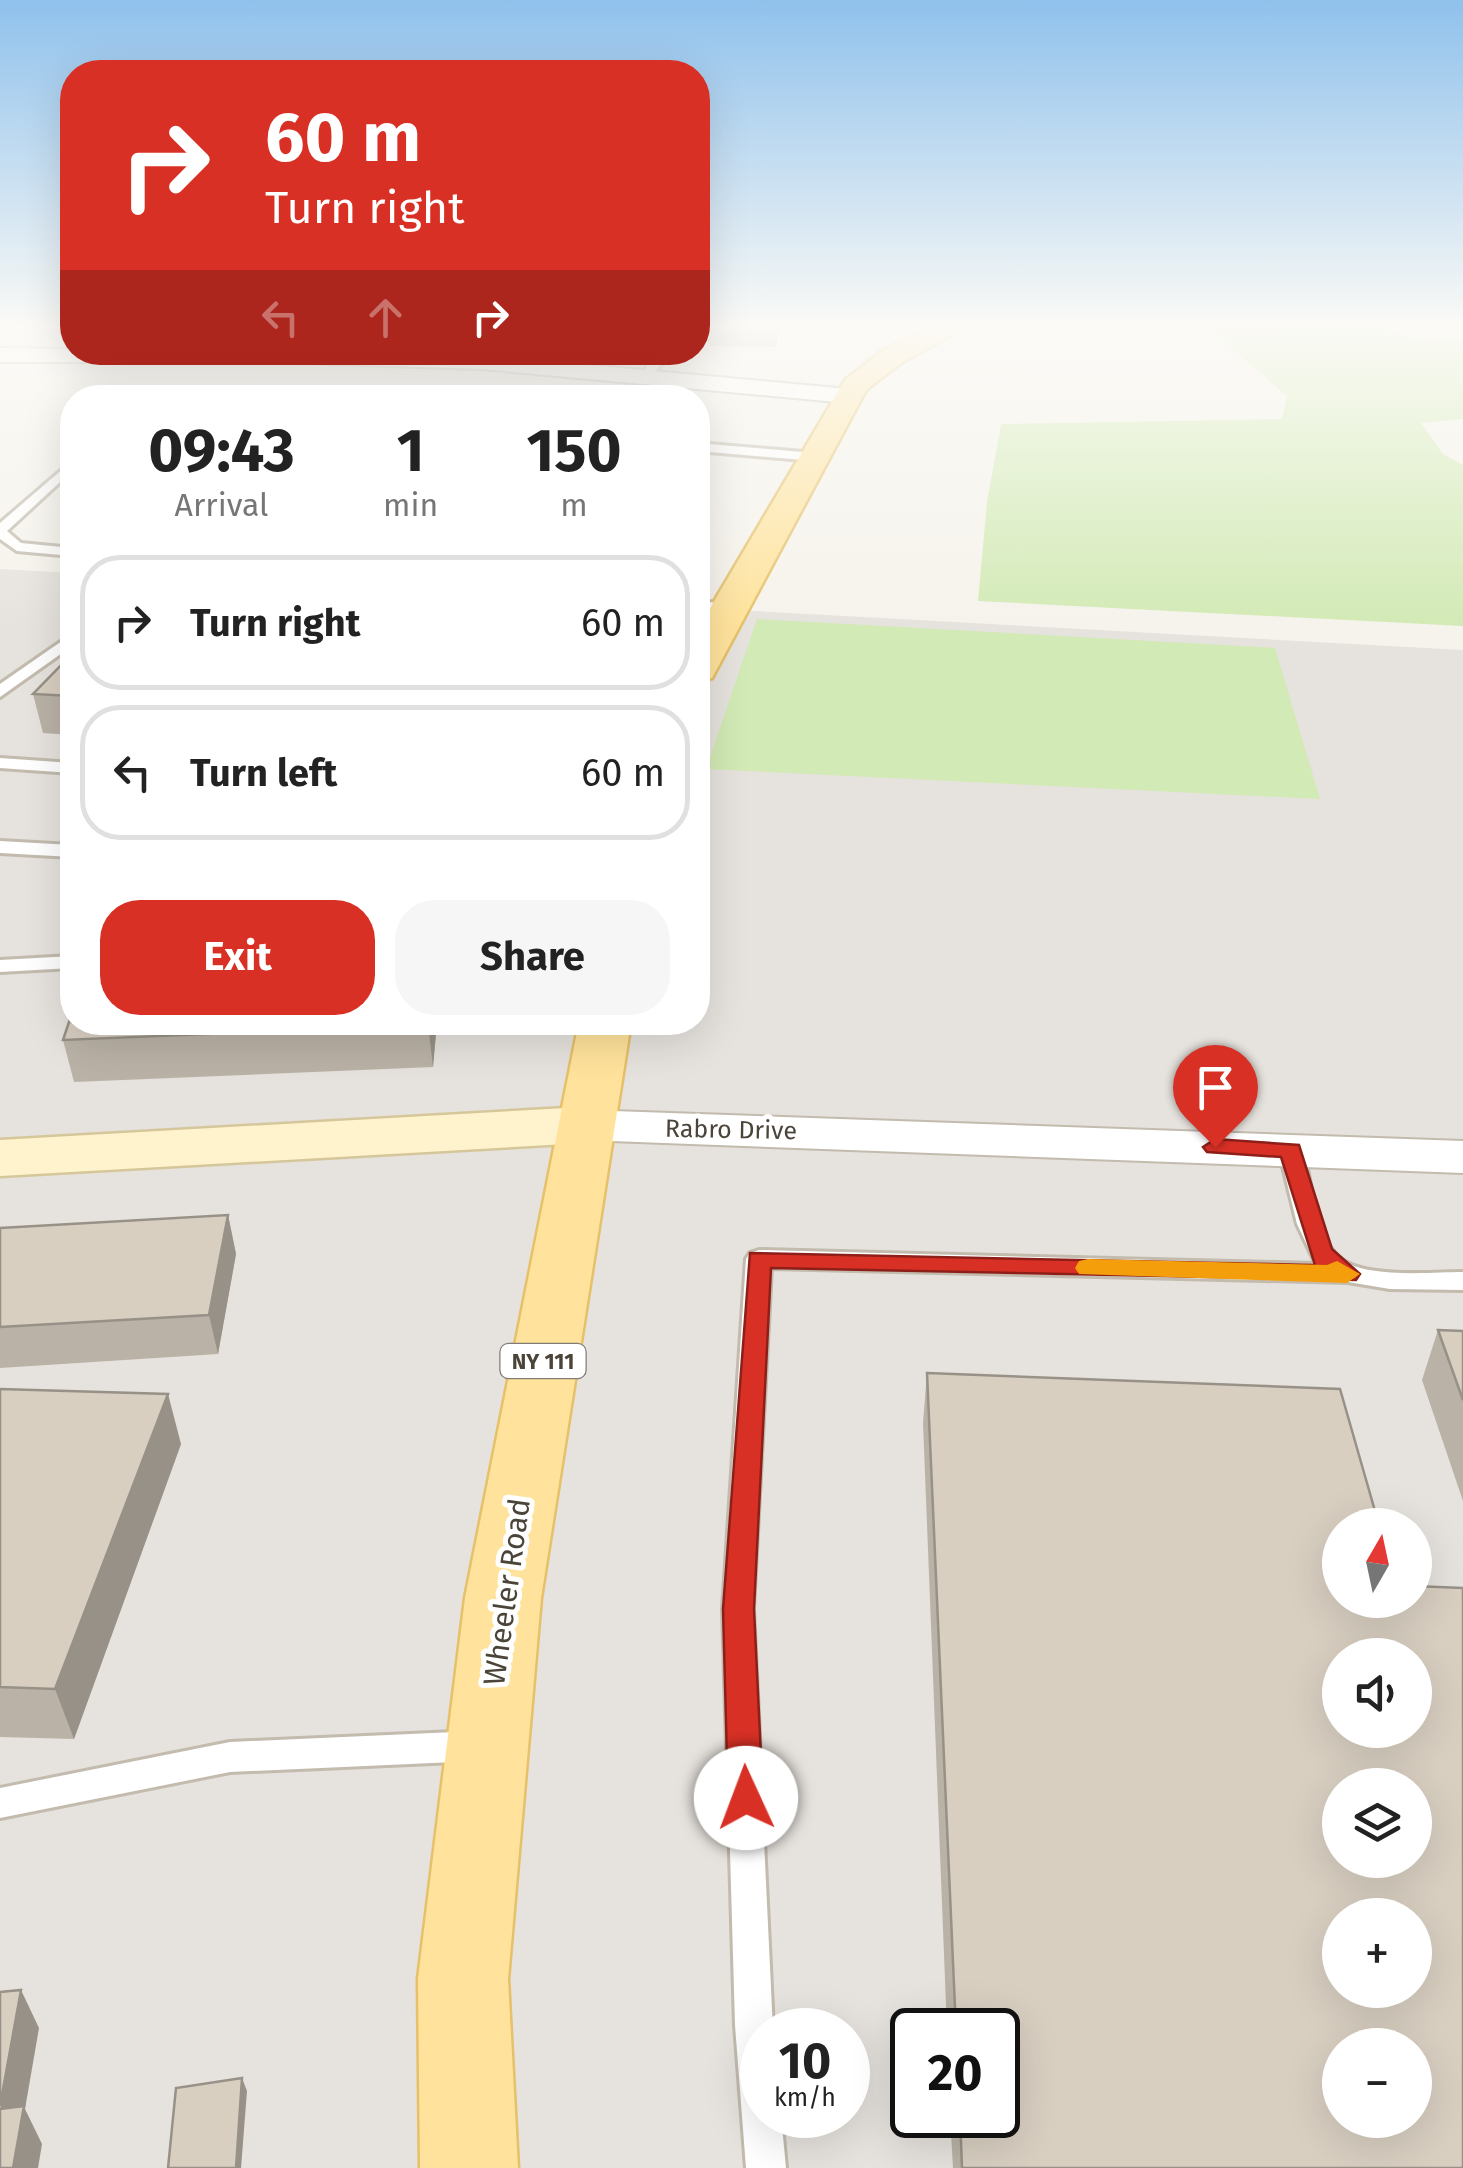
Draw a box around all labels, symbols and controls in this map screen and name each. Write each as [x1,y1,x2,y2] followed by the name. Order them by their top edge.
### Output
[265,96,421,180] text: 60 m
[100,100,230,230] icon: right
[265,181,464,235] text: Turn right
[253,290,308,345] icon: left
[358,290,413,345] icon: ahead
[463,290,518,345] icon: right
[148,415,295,487] text: 09:43
[397,415,425,487] text: 1
[527,415,622,487] text: 150
[175,486,268,524] text: Arrival
[383,486,438,524] text: min
[560,486,588,524] text: m
[105,595,160,650] icon: right
[190,600,360,646] text: Turn right
[581,600,665,646] text: 60 m
[105,745,160,800] icon: left
[190,750,337,796] text: Turn left
[581,750,665,796] text: 60 m
[100,900,375,1015] button: Exit
[395,900,670,1015] button: Share
[1173,1045,1258,1148] pin
[1188,1060,1243,1115] icon: arrive
[665,1114,797,1146] street label: Rabro Drive
[500,1344,586,1378] road number: NY 111
[476,1496,538,1688] street label: Wheeler Road
[1322,1508,1432,1618] north arrow
[1322,1508,1432,2138] map controls
[1322,1638,1432,1748] button: sound
[694,1746,798,1850] position arrow
[1322,1768,1432,1878] button: layers
[1322,1898,1432,2008] button: +
[890,2008,1020,2138] speed limit sign: 20
[1322,2028,1432,2138] button: −
[779,2031,831,2091] text: 10
[774,2083,836,2113] text: km/h

